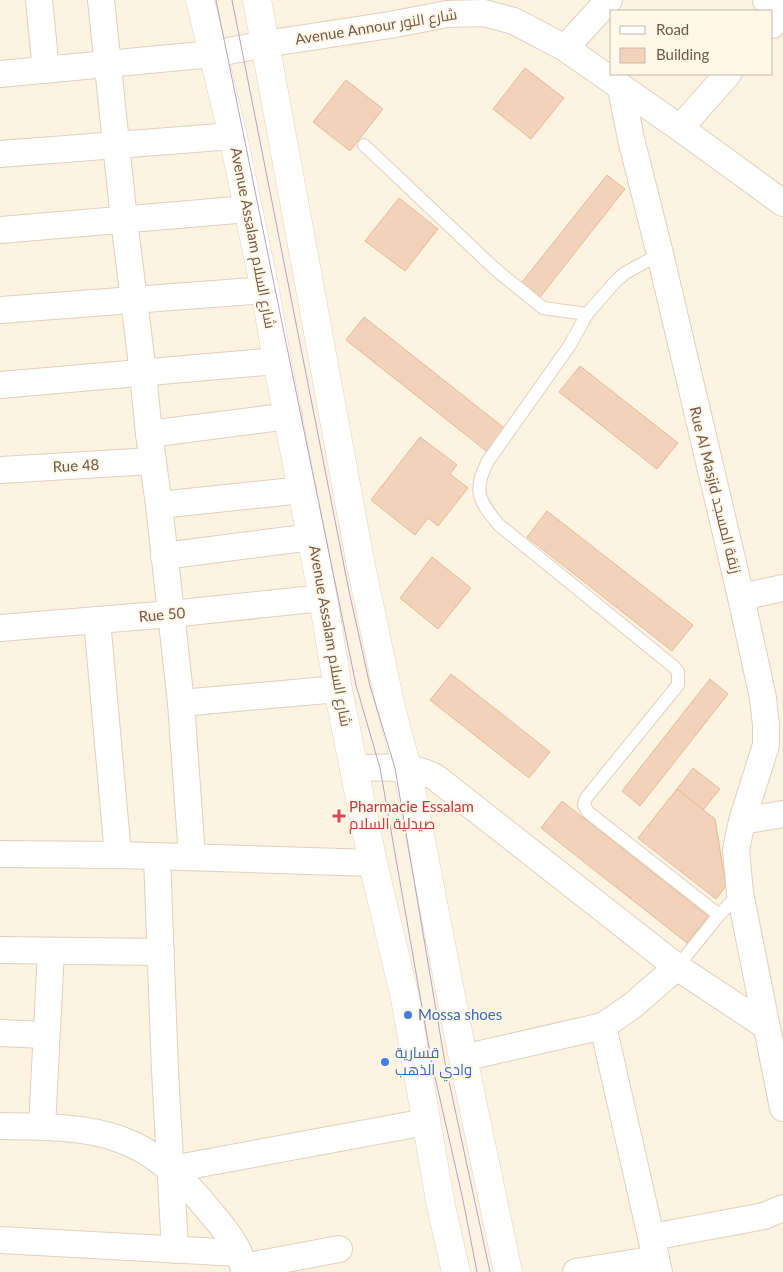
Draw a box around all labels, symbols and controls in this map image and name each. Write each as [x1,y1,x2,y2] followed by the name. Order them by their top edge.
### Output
[294,4,459,51] street label: Avenue Annour شارع النور
[610,10,773,75] legend
[656,20,689,38] text: Road
[656,45,709,63] text: Building
[225,146,280,331] street label: Avenue Assalam شارع السلام
[686,404,745,575] street label: Rue Al Masjid زنقة المسجد
[52,455,100,475] street label: Rue 48
[303,544,356,729] street label: Avenue Assalam شارع السلام
[138,603,186,625] street label: Rue 50
[349,797,474,834] place label: Pharmacie Essalam صيدلية السلام
[333,810,345,822] marker: Pharmacie Essalam صيدلية السلام
[418,1005,502,1023] place label: Mossa shoes
[402,1009,414,1021] marker: Mossa shoes
[395,1043,472,1082] place label: قسارية وادي الذهب
[379,1056,391,1068] marker: قسارية وادي الذهب

